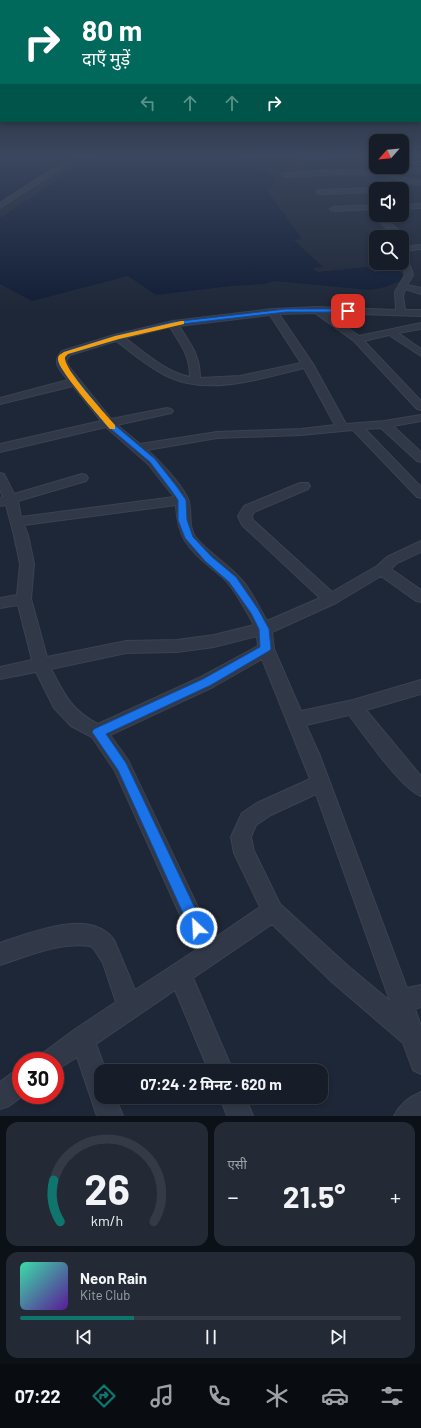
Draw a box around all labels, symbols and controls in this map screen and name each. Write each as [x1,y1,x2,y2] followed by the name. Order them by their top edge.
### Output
[82,13,142,47] text: 80 m
[16,16,68,68] icon: right
[82,47,130,69] text: दाएँ मुड़ें
[137,92,159,114] icon: left
[179,92,201,114] icon: ahead
[221,92,243,114] icon: ahead
[263,92,285,114] icon: right
[369,134,409,174] north arrow
[369,134,409,270] map controls
[369,182,409,222] button: sound
[369,230,409,270] button: search
[331,294,365,328] pin
[337,300,359,322] icon: arrive
[176,907,218,949] position arrow
[12,1052,64,1104] speed limit sign: 30
[140,1075,282,1093] text: 07:24 · 2 मिनट · 620 m
[228,1156,247,1172] text: एसी
[84,1163,130,1213] text: 26
[283,1178,346,1214] text: 21.5°
[228,1183,239,1209] text: −
[390,1183,401,1209] text: +
[91,1212,123,1229] text: km/h
[80,1269,147,1287] text: Neon Rain
[80,1287,130,1303] text: Kite Club
[73,1326,95,1348] icon: previous
[200,1326,222,1348] icon: pause
[327,1326,349,1348] icon: next
[90,1382,118,1410] icon: directions
[148,1382,176,1410] icon: music
[205,1382,233,1410] icon: phone
[263,1382,291,1410] icon: climate
[321,1382,349,1410] icon: car
[378,1382,406,1410] icon: filters
[15,1385,61,1407] text: 07:22

